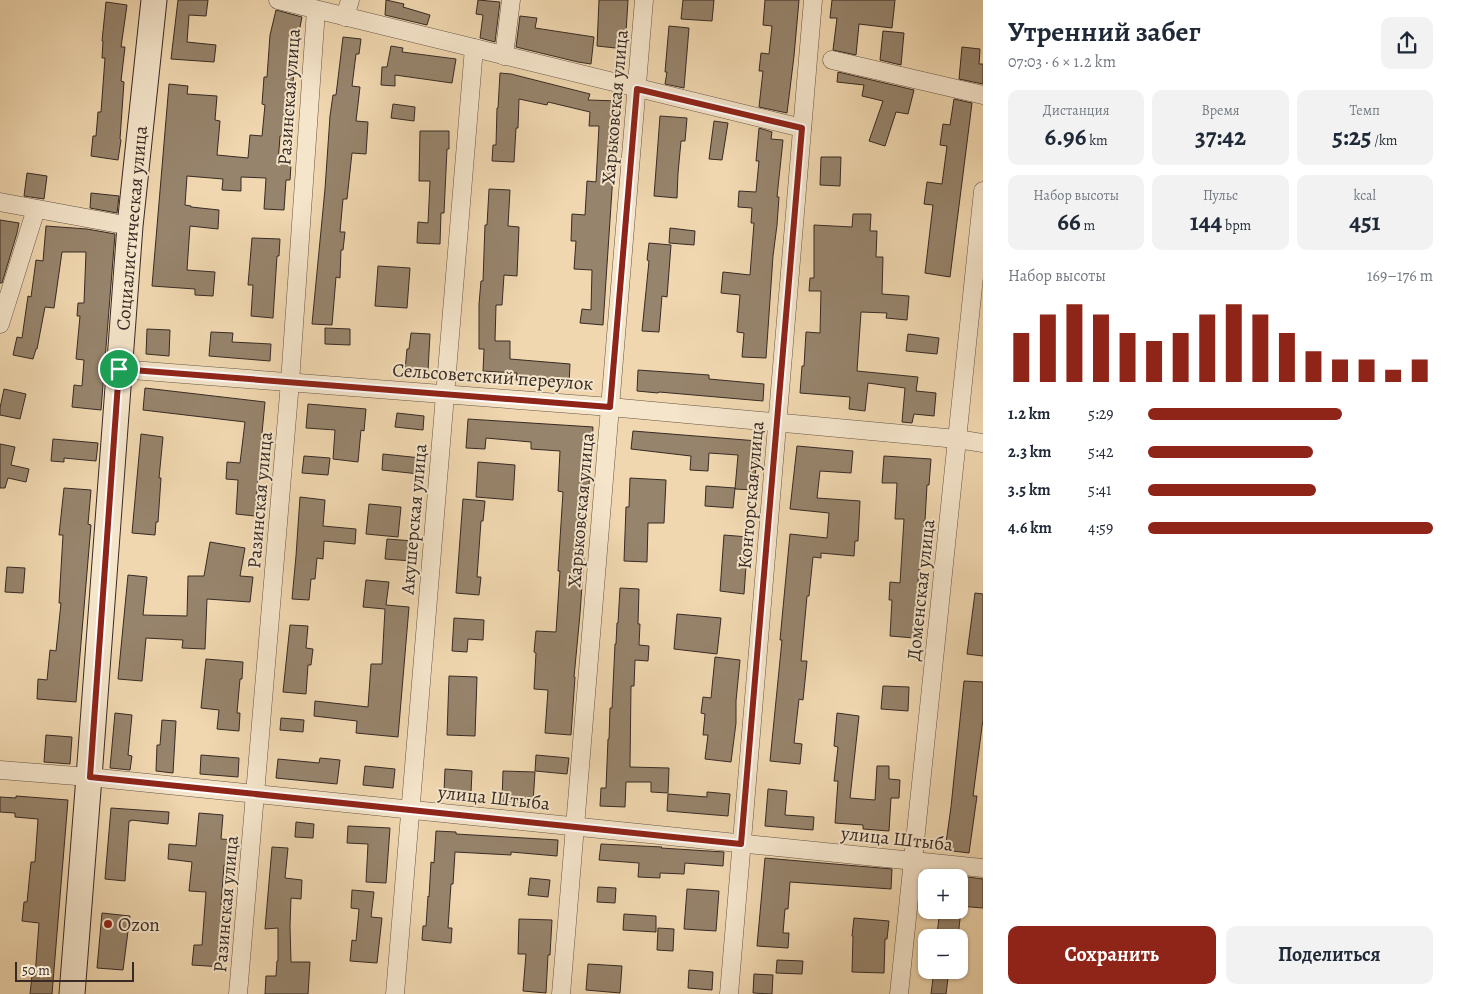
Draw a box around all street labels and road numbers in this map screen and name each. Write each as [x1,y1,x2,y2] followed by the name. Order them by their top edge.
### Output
[271,28,307,166] street label: Разинская улица
[595,28,635,186] street label: Харьковская улица
[110,124,154,332] street label: Социалистическая улица
[392,357,594,397] street label: Сельсоветский переулок
[732,420,770,570] street label: Конторская улица
[241,430,279,570] street label: Разинская улица
[561,431,601,589] street label: Харьковская улица
[394,442,434,597] street label: Акушерская улица
[901,518,941,662] street label: Доменская улица
[436,779,551,817] street label: улица Штыба
[839,820,954,858] street label: улица Штыба
[207,834,245,974] street label: Разинская улица

